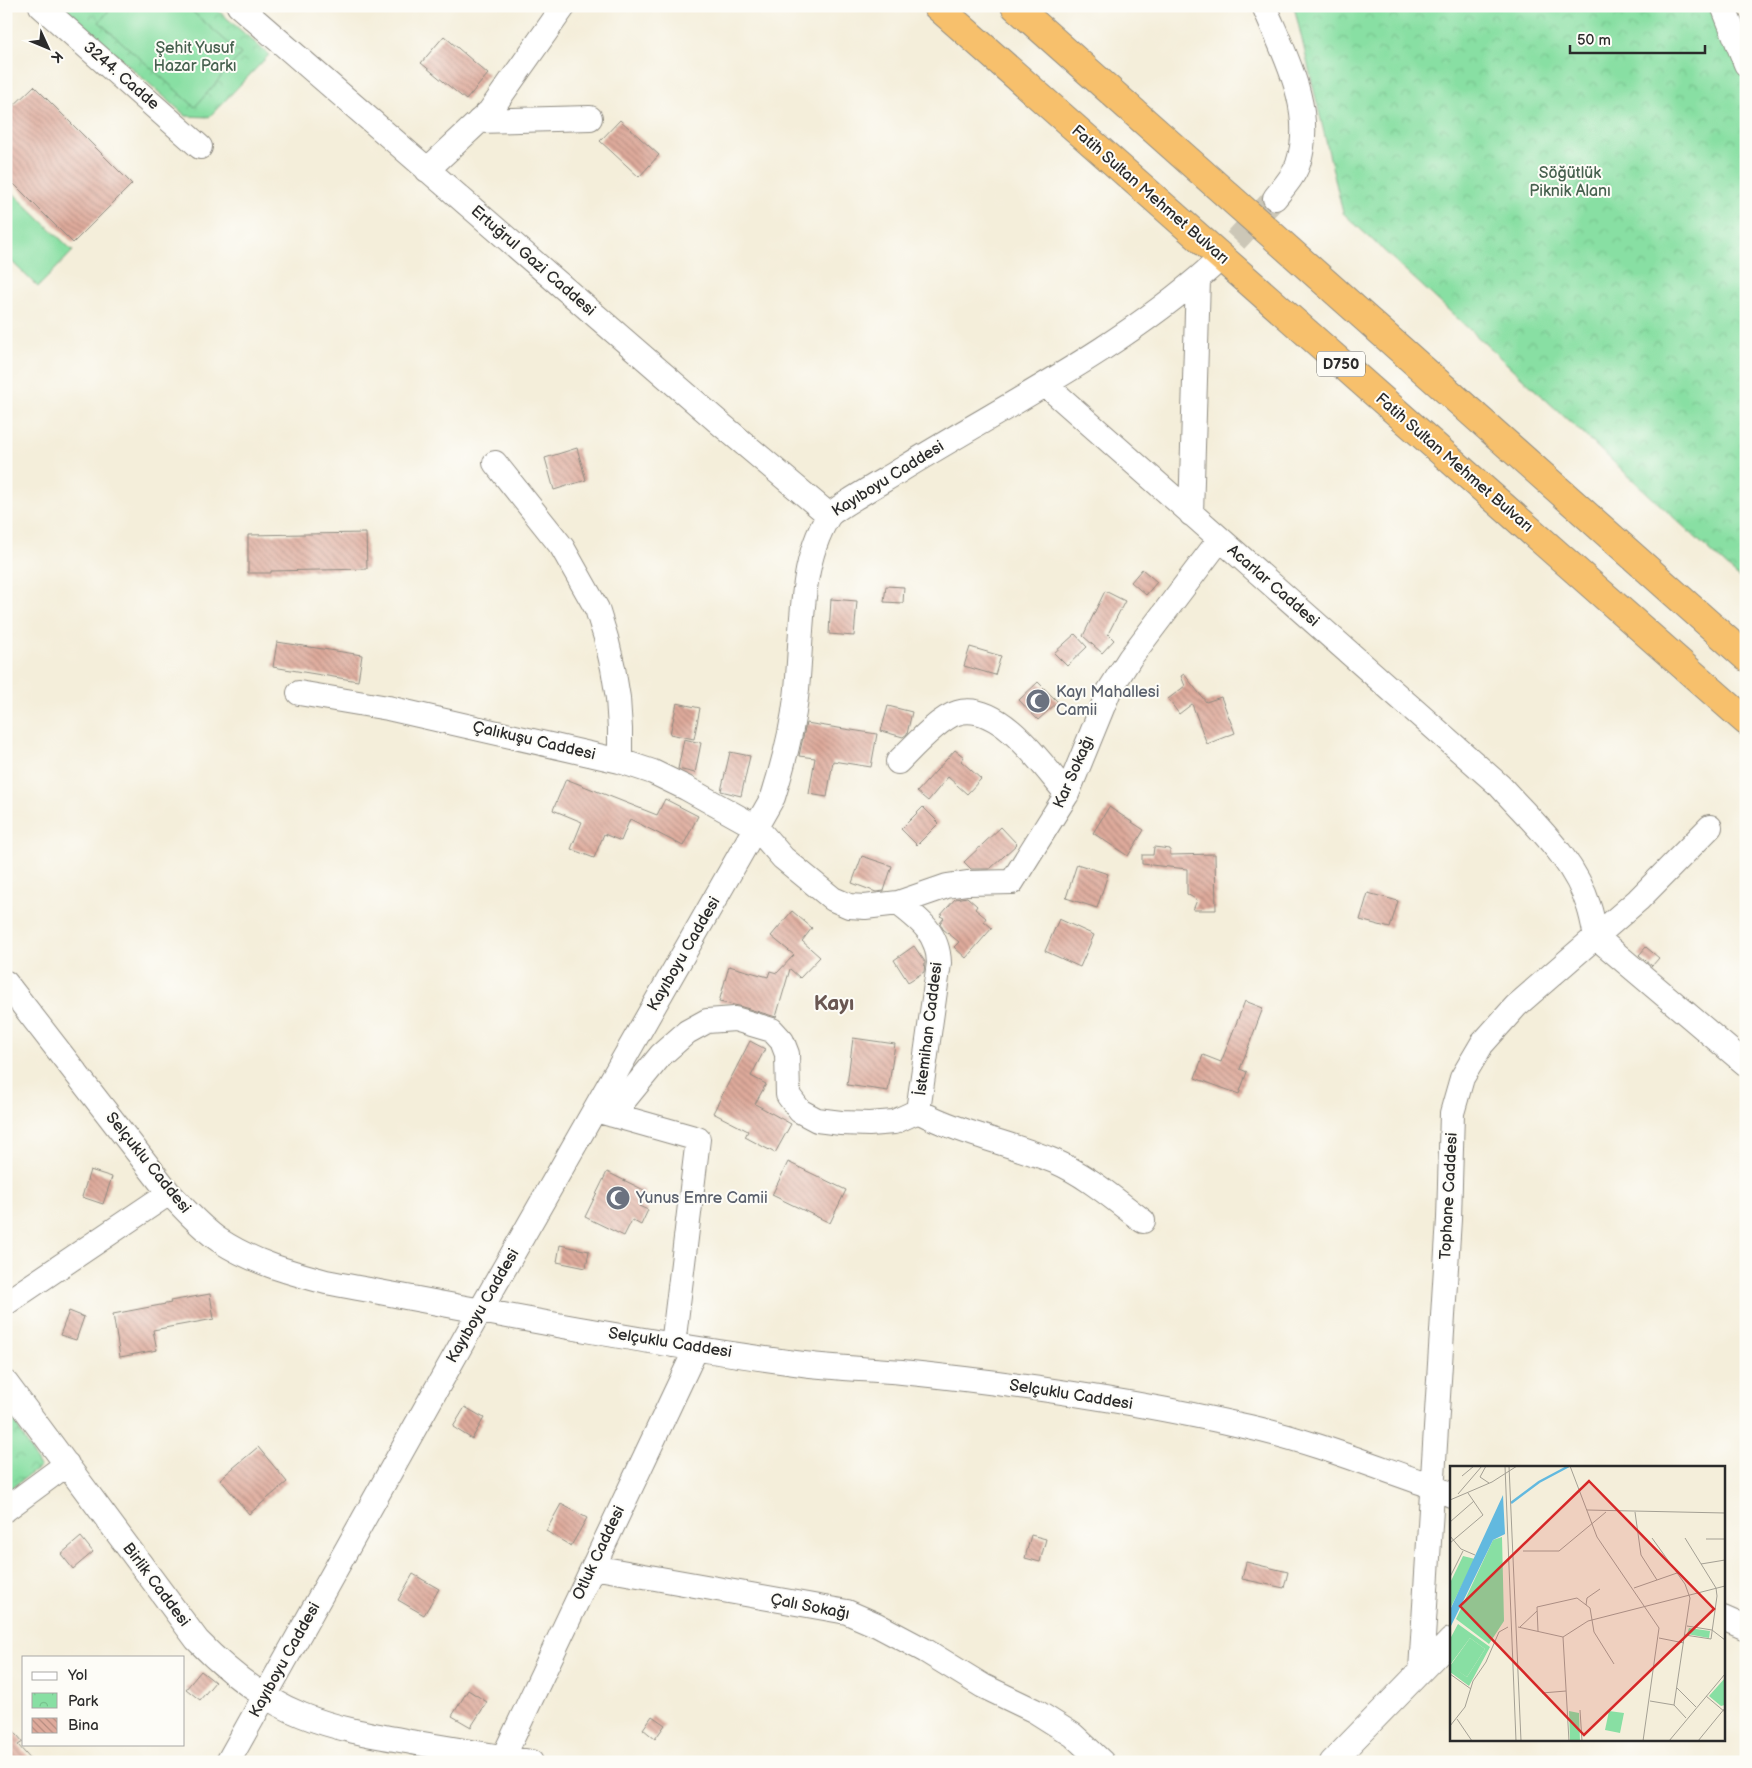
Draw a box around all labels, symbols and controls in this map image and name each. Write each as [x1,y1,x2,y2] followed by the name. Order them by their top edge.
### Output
[22,22,72,72] north arrow
[1570,22,1704,54] scale bar
[1577,31,1611,50] text: 50 m
[79,38,163,114] street label: 3244. Cadde
[153,39,237,76] park label: Şehit Yusuf Hazar Parkı
[47,47,66,66] text: K
[1067,121,1233,269] street label: Fatih Sultan Mehmet Bulvarı
[1529,164,1611,201] park label: Söğütlük Piknik Alanı
[467,202,599,320] street label: Ertuğrul Gazi Caddesi
[1317,352,1365,376] road number: D750
[1371,389,1537,537] street label: Fatih Sultan Mehmet Bulvarı
[828,437,948,521] street label: Kayıboyu Caddesi
[1223,541,1323,631] street label: Acarlar Caddesi
[1056,683,1160,720] place label: Kayı Mahallesi Camii
[1025,688,1051,714] mosque icon: Kayı Mahallesi Camii
[471,718,597,764] street label: Çalıkuşu Caddesi
[1050,733,1098,811] street label: Kar Sokağı
[644,894,724,1014] street label: Kayıboyu Caddesi
[909,961,947,1097] street label: İstemihan Caddesi
[814,991,854,1016] district label: Kayı
[101,1109,195,1217] street label: Selçuklu Caddesi
[1436,1132,1462,1260] street label: Tophane Caddesi
[605,1185,631,1211] mosque icon: Yunus Emre Camii
[635,1189,768,1208] place label: Yunus Emre Camii
[443,1246,523,1366] street label: Kayıboyu Caddesi
[607,1324,733,1362] street label: Selçuklu Caddesi
[1008,1376,1134,1414] street label: Selçuklu Caddesi
[1450,1466,1724,1740] inset map
[569,1503,629,1603] street label: Otluk Caddesi
[118,1539,194,1631] street label: Birlik Caddesi
[769,1590,851,1624] street label: Çalı Sokağı
[246,1599,324,1721] street label: Kayıboyu Caddesi
[22,1656,185,1746] legend
[67,1666,87,1685] text: Yol
[68,1692,99,1711] text: Park
[68,1716,99,1735] text: Bina

